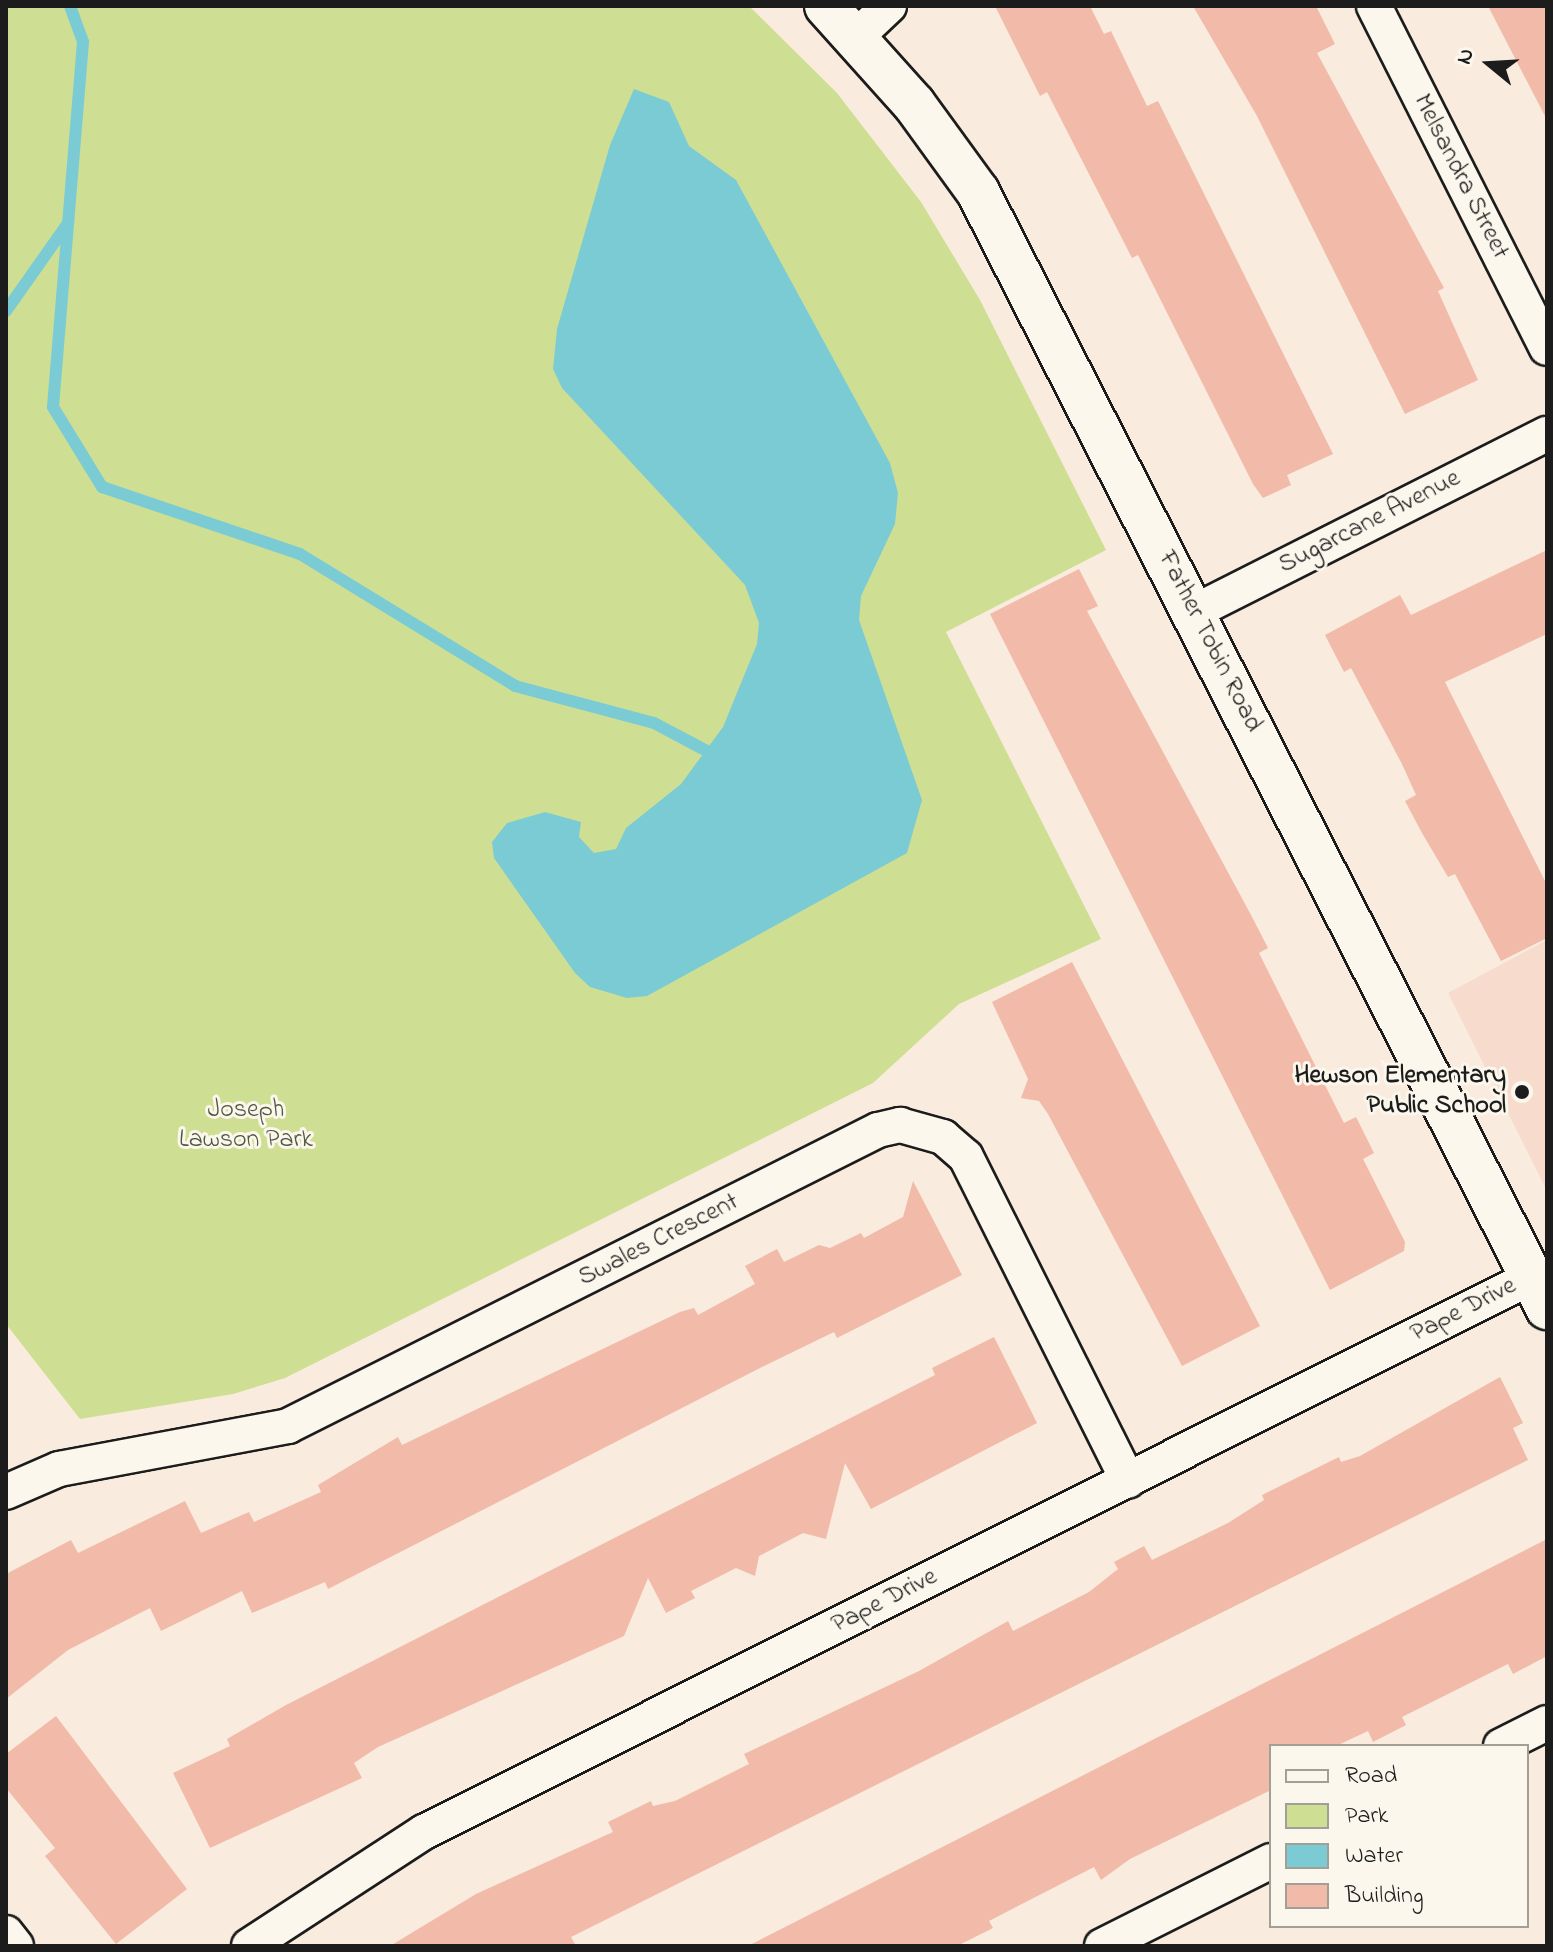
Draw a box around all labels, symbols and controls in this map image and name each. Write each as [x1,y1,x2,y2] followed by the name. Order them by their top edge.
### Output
[1449,24,1529,104] north arrow
[1449,45,1484,69] text: N
[1405,89,1515,265] street label: Melsandra Street
[1274,464,1466,582] street label: Sugarcane Avenue
[1150,546,1268,738] street label: Father Tobin Road
[1294,1061,1506,1122] place label: Hewson Elementary Public School
[1513,1083,1531,1101] marker: Hewson Elementary Public School
[179,1095,313,1156] park label: Joseph Lawson Park
[574,1187,744,1295] street label: Swales Crescent
[1406,1271,1522,1351] street label: Pape Drive
[827,1562,943,1642] street label: Pape Drive
[1269,1744,1529,1928] legend
[1345,1759,1397,1794] text: Road
[1345,1799,1388,1834] text: Park
[1345,1839,1403,1874] text: Water
[1345,1879,1424,1914] text: Building

